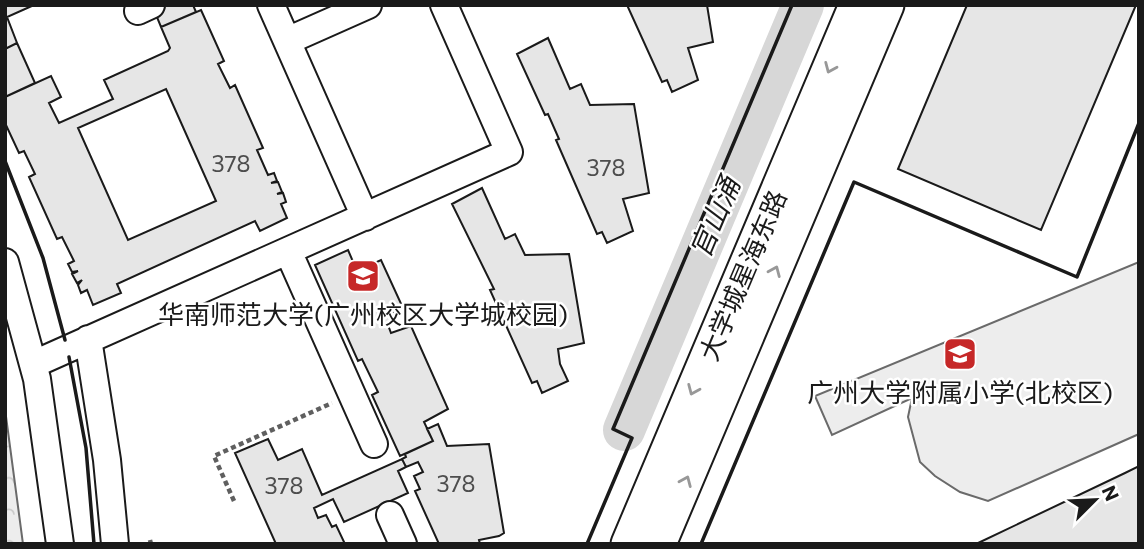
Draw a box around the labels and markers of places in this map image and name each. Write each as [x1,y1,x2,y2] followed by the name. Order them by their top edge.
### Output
[344,257,382,295] school or university icon: 华南师范大学(广州校区大学城校园)
[158,298,568,329] place label: 华南师范大学(广州校区大学城校园)
[941,335,979,373] school or university icon: 广州大学附属小学(北校区)
[807,376,1113,407] place label: 广州大学附属小学(北校区)

